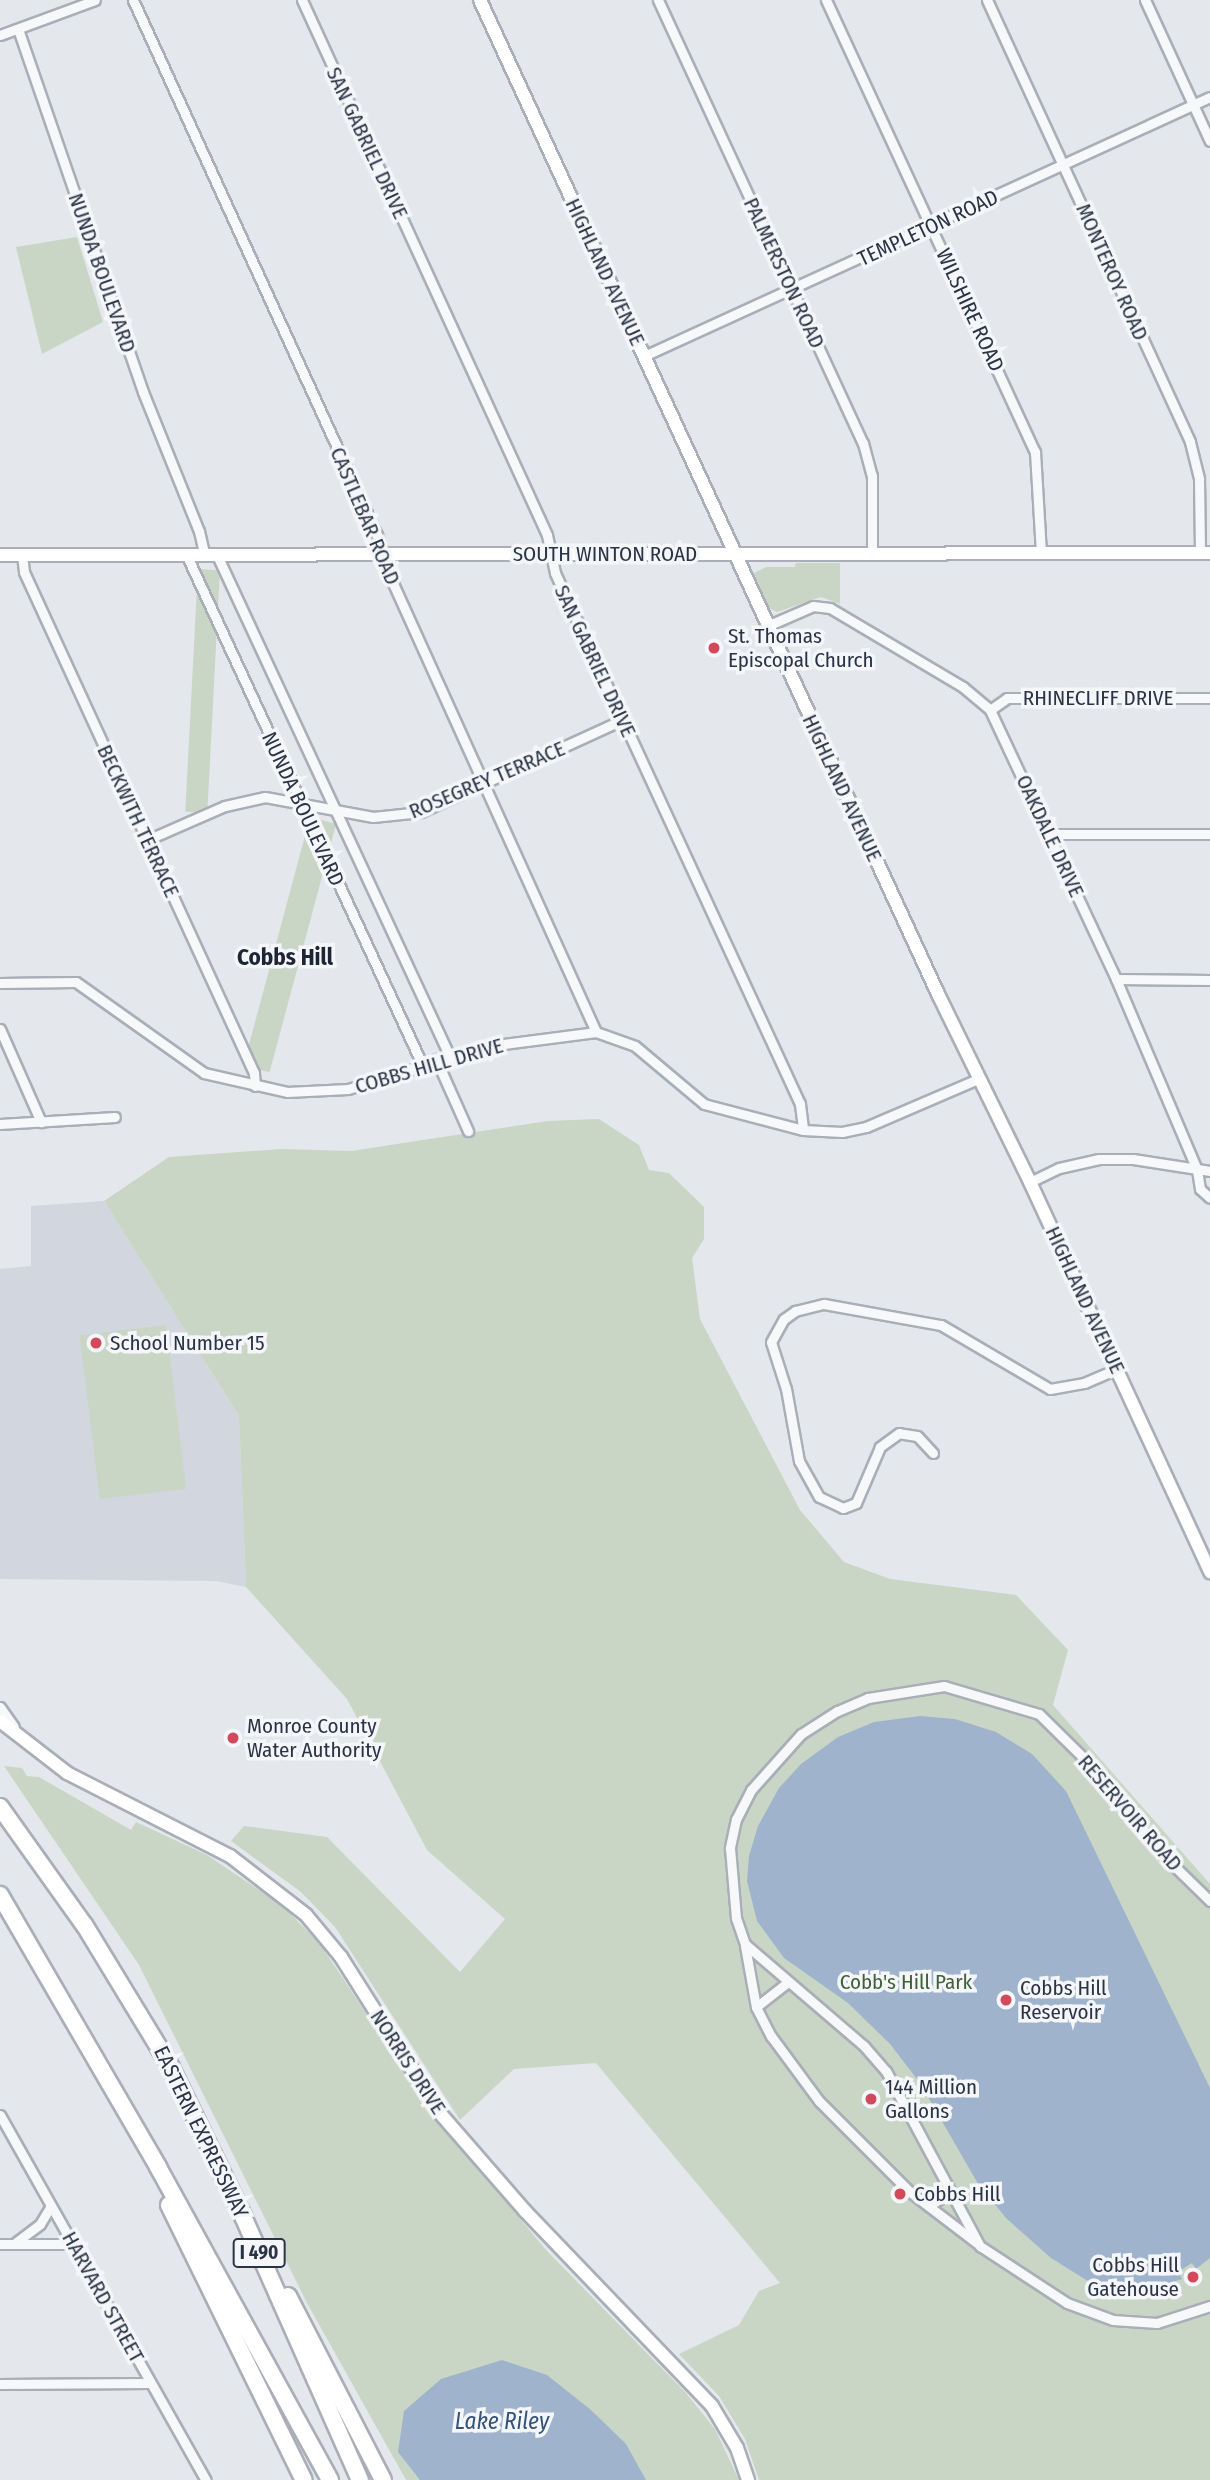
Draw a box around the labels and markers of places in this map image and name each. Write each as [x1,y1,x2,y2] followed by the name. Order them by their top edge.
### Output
[728,623,874,673] place label: St. Thomas Episcopal Church
[706,640,722,656] marker: St. Thomas Episcopal Church
[110,1330,265,1356] place label: School Number 15
[88,1335,104,1351] marker: School Number 15
[247,1713,381,1763] place label: Monroe County Water Authority
[225,1730,241,1746] marker: Monroe County Water Authority
[1020,1975,1107,2025] place label: Cobbs Hill Reservoir
[998,1992,1014,2008] marker: Cobbs Hill Reservoir
[885,2074,977,2124] place label: 144 Million Gallons
[863,2091,879,2107] marker: 144 Million Gallons
[914,2181,1001,2207] place label: Cobbs Hill
[892,2186,908,2202] marker: Cobbs Hill
[1087,2252,1179,2302] place label: Cobbs Hill Gatehouse
[1185,2269,1201,2285] marker: Cobbs Hill Gatehouse

